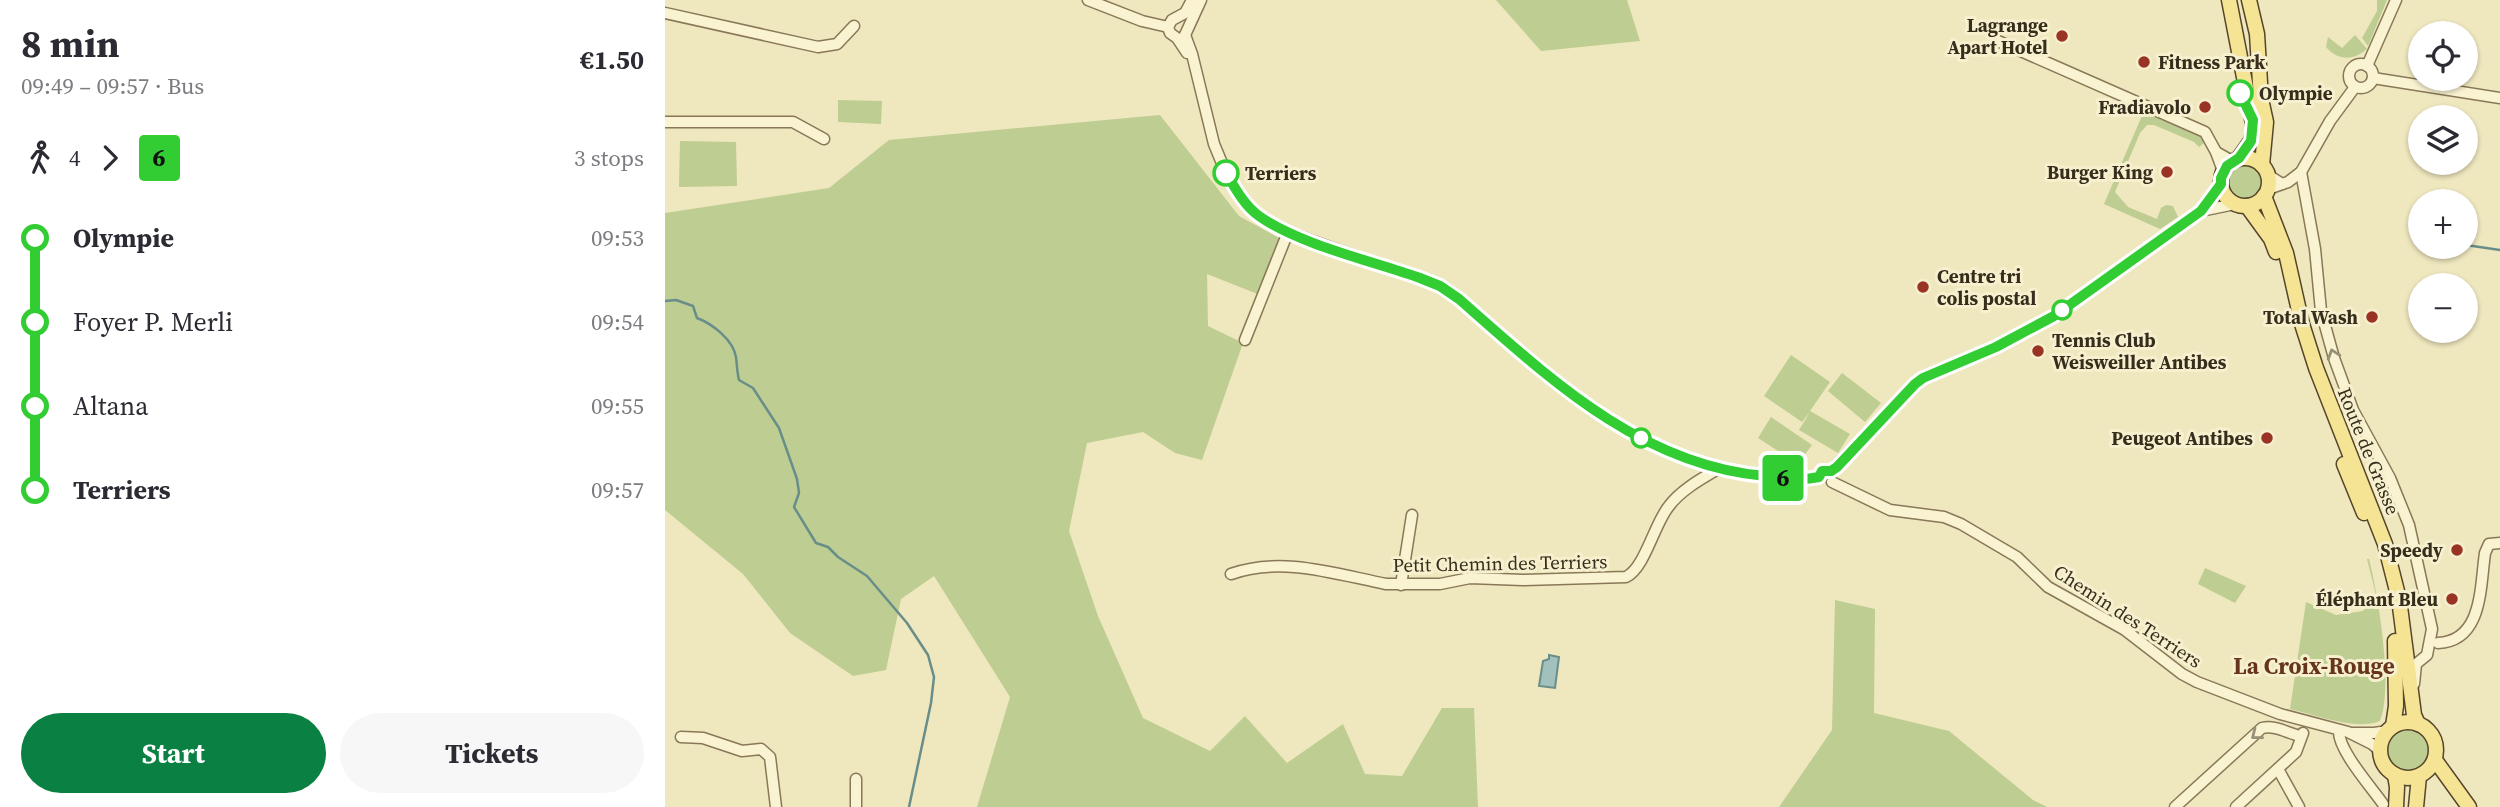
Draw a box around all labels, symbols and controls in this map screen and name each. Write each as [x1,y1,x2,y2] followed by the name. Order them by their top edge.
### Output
[1947,12,2048,60] place label: Lagrange Apart Hotel
[21,18,120,70] text: 8 min
[2408,21,2478,343] map controls
[2408,21,2478,91] button: locate
[2054,28,2070,44] marker: Lagrange Apart Hotel
[580,42,644,78] text: €1.50
[2158,49,2266,75] place label: Fitness Park
[2136,54,2152,70] marker: Fitness Park
[21,70,204,102] text: 09:49 – 09:57 · Bus
[2227,80,2253,106] marker: Olympie
[2259,80,2333,106] place label: Olympie
[2098,94,2191,120] place label: Fradiavolo
[2197,99,2213,115] marker: Fradiavolo
[2408,105,2478,175] button: layers
[21,139,59,177] icon: walk
[91,139,129,177] icon: forward
[153,141,166,174] text: 6
[69,142,81,174] text: 4
[574,142,644,174] text: 3 stops
[2047,159,2154,185] place label: Burger King
[1213,160,1239,186] marker: Terriers
[1245,160,1317,186] place label: Terriers
[2159,164,2175,180] marker: Burger King
[2408,189,2478,259] button: +
[73,220,174,256] text: Olympie
[591,222,644,254] text: 09:53
[1937,263,2036,311] place label: Centre tri colis postal
[2408,273,2478,343] button: −
[1915,279,1931,295] marker: Centre tri colis postal
[2052,300,2072,320] unlabelled marker
[73,304,233,340] text: Foyer P. Merli
[2263,304,2358,330] place label: Total Wash
[591,306,644,338] text: 09:54
[2364,309,2380,325] marker: Total Wash
[2052,327,2227,375] place label: Tennis Club Weisweiller Antibes
[2030,343,2046,359] marker: Tennis Club Weisweiller Antibes
[2327,348,2341,361] one-way arrow
[2332,383,2406,519] street label: Route de Grasse
[73,388,149,424] text: Altana
[591,390,644,422] text: 09:55
[2111,425,2253,451] place label: Peugeot Antibes
[1631,428,1651,448] unlabelled marker
[2259,430,2275,446] marker: Peugeot Antibes
[1760,455,1806,501] line badge: 6
[1776,461,1790,494] text: 6
[73,472,171,508] text: Terriers
[591,474,644,506] text: 09:57
[2380,537,2444,563] place label: Speedy
[2449,542,2465,558] marker: Speedy
[1392,548,1608,578] street label: Petit Chemin des Terriers
[2049,558,2207,674] street label: Chemin des Terriers
[2315,586,2438,612] place label: Éléphant Bleu
[2444,591,2460,607] marker: Éléphant Bleu
[2233,650,2395,682] district label: La Croix-Rouge
[21,713,326,793] button: Start
[340,713,644,793] button: Tickets
[2252,727,2264,739] one-way arrow

